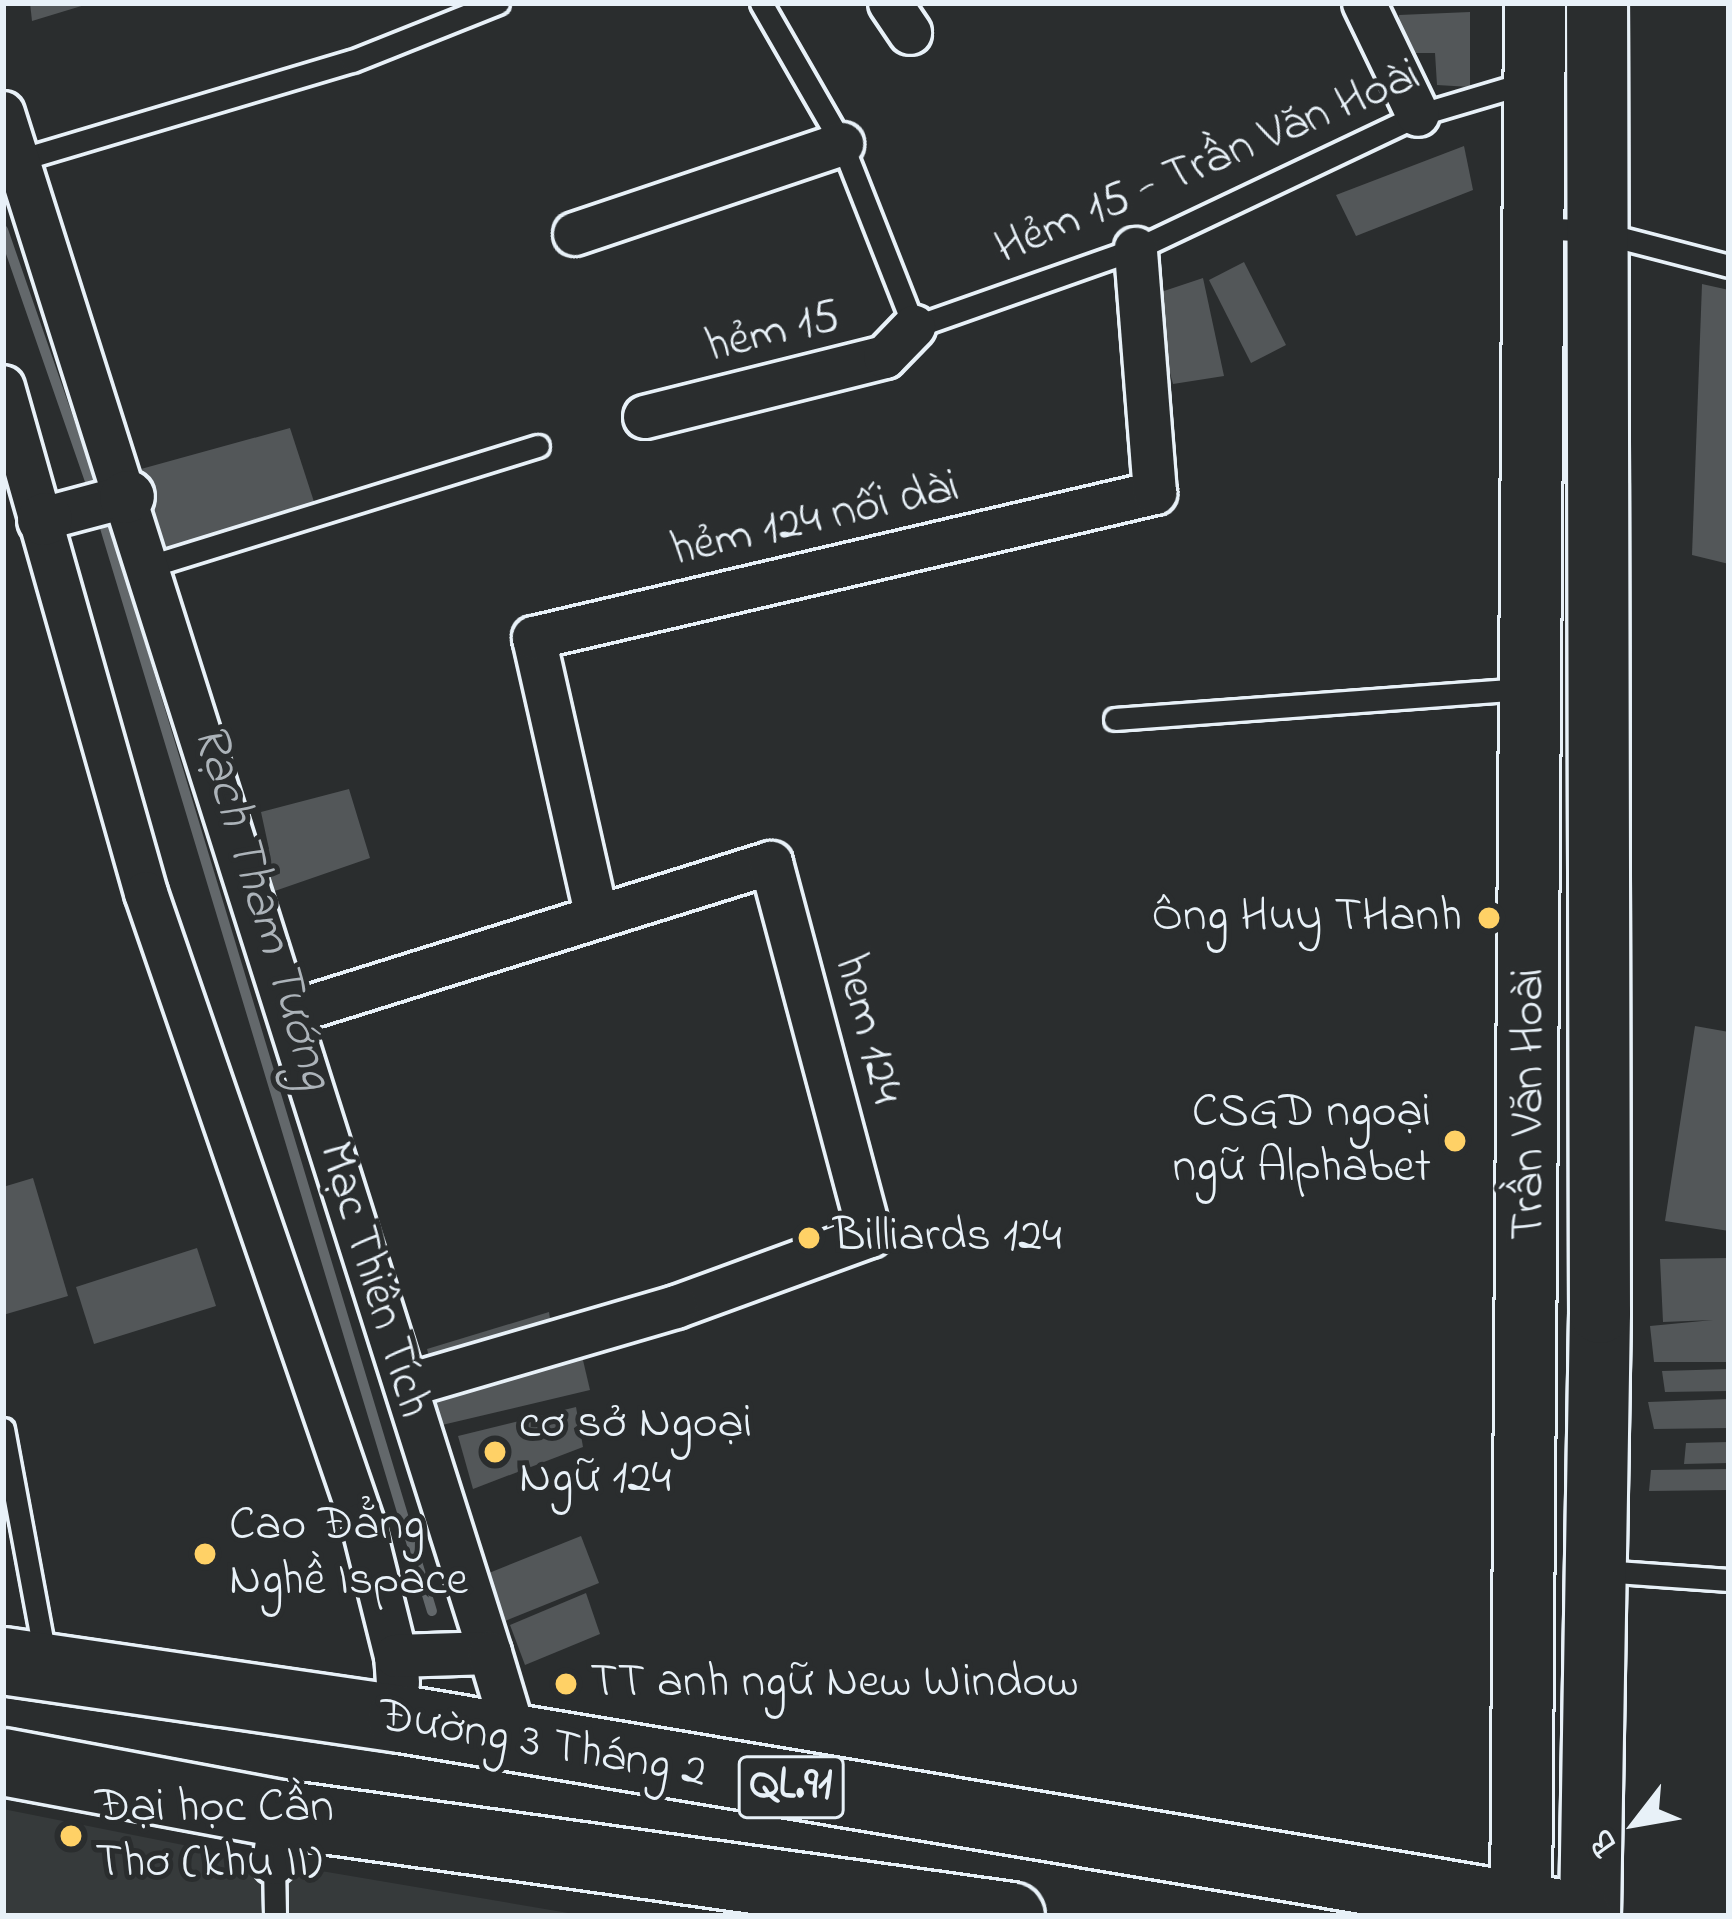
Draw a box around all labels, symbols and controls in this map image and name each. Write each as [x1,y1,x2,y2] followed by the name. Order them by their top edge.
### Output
[987,47,1429,279] street label: Hẻm 15 - Trần Văn Hoài
[700,289,846,377] street label: hẻm 15
[665,459,965,581] street label: hẻm 124 nối dài
[176,717,346,1097] water label: Rạch Tham Tướng
[1152,889,1462,947] place label: Ông Huy THanh
[1473,902,1505,934] marker: Ông Huy THanh
[819,948,915,1110] street label: hem 124
[1501,968,1559,1240] street label: Trần Văn Hoài
[1172,1084,1431,1197] place label: CSGD ngoại ngữ Alphabet
[1442,1128,1468,1154] marker: CSGD ngoại ngữ Alphabet
[304,1135,442,1425] street label: Mạc Thiên Tích
[833,1209,1062,1267] place label: Billiards 124
[796,1225,822,1251] marker: Billiards 124
[519,1395,752,1508] place label: cơ sở Ngoại Ngữ 124
[482,1439,508,1465] marker: cơ sở Ngoại Ngữ 124
[229,1497,468,1610] place label: Cao Đẳng Nghề Ispace
[192,1541,218,1567] marker: Cao Đẳng Nghề Ispace
[590,1655,1079,1713] place label: TT anh ngữ New Window
[553,1671,579,1697] marker: TT anh ngữ New Window
[373,1688,711,1802] street label: Đường 3 Tháng 2
[737,1748,845,1826] road number: QL.91
[1576,1763,1696,1883] north arrow
[95,1779,334,1892] place label: Đại học Cần Thơ (khu II)
[1579,1820,1631,1863] text: B
[58,1823,84,1849] marker: Đại học Cần Thơ (khu II)

